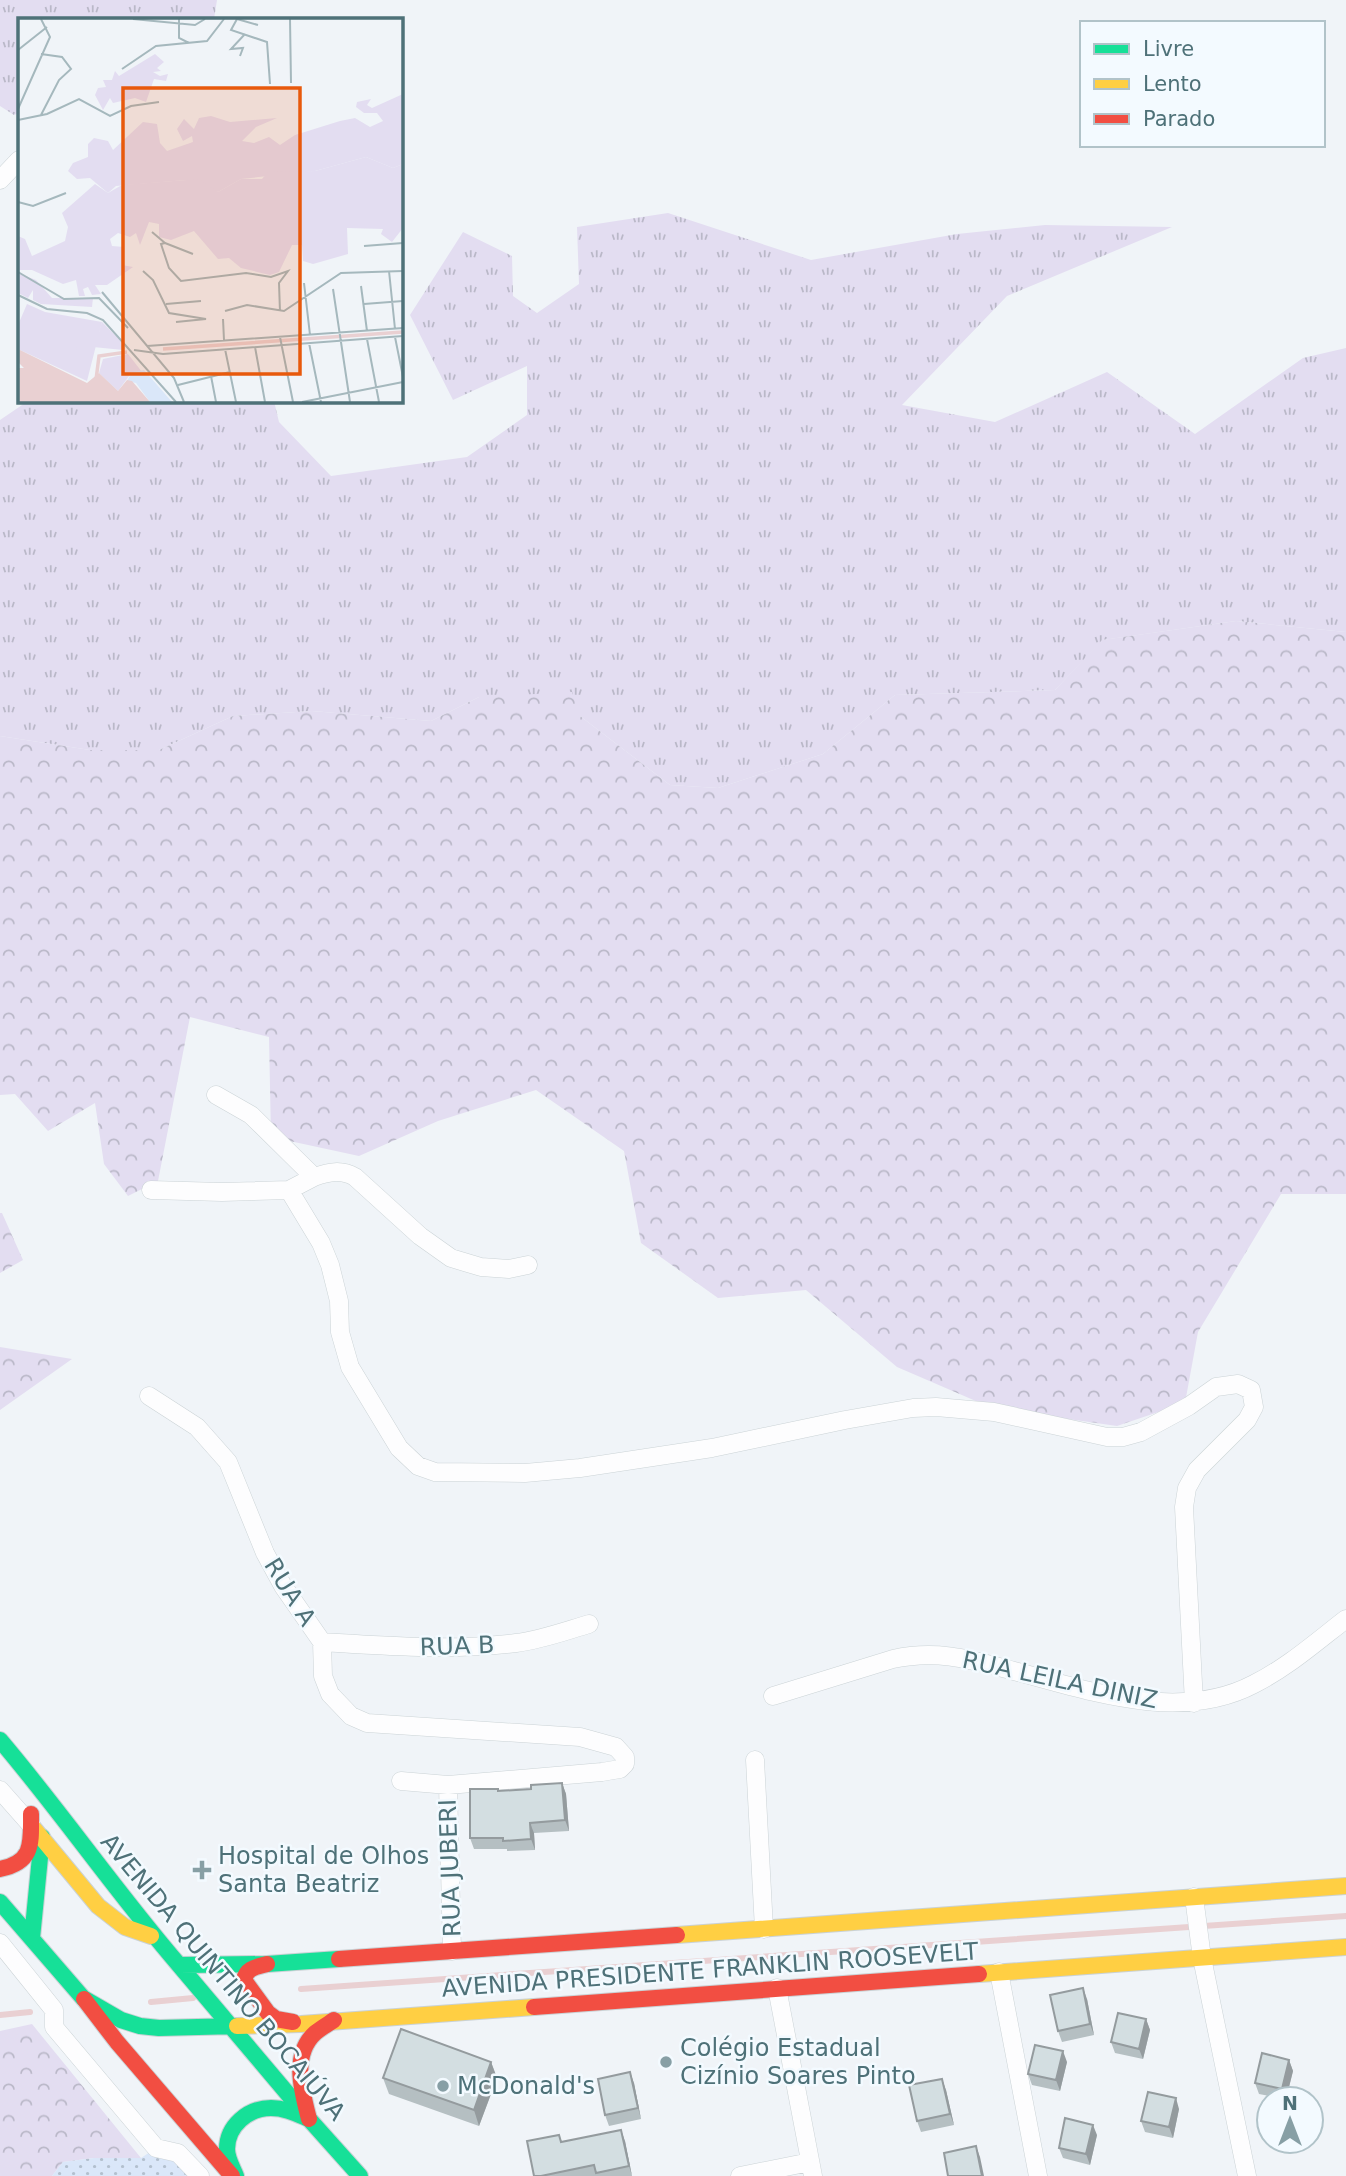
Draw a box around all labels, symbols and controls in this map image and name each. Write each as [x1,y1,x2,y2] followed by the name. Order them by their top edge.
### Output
[18,18,402,402] inset map
[1080,21,1325,147] legend
[1143,37,1194,61] text: Livre
[1143,72,1202,96] text: Lento
[1143,107,1215,131] text: Parado
[258,1553,322,1632] street label: RUA A
[419,1631,495,1661] street label: RUA B
[960,1646,1160,1714] street label: RUA LEILA DINIZ
[434,1798,466,1938] street label: RUA JUBERI
[95,1827,353,2126] street label: AVENIDA QUINTINO BOCAIÚVA
[218,1842,429,1898] place label: Hospital de Olhos Santa Beatriz
[192,1860,212,1880] marker: Hospital de Olhos Santa Beatriz
[441,1937,980,2003] street label: AVENIDA PRESIDENTE FRANKLIN ROOSEVELT
[680,2034,916,2090] place label: Colégio Estadual Cizínio Soares Pinto
[658,2054,674,2070] marker: Colégio Estadual Cizínio Soares Pinto
[457,2072,595,2100] place label: McDonald's
[435,2078,451,2094] marker: McDonald's
[1255,2085,1325,2155] north arrow
[1282,2092,1298,2114] text: N

